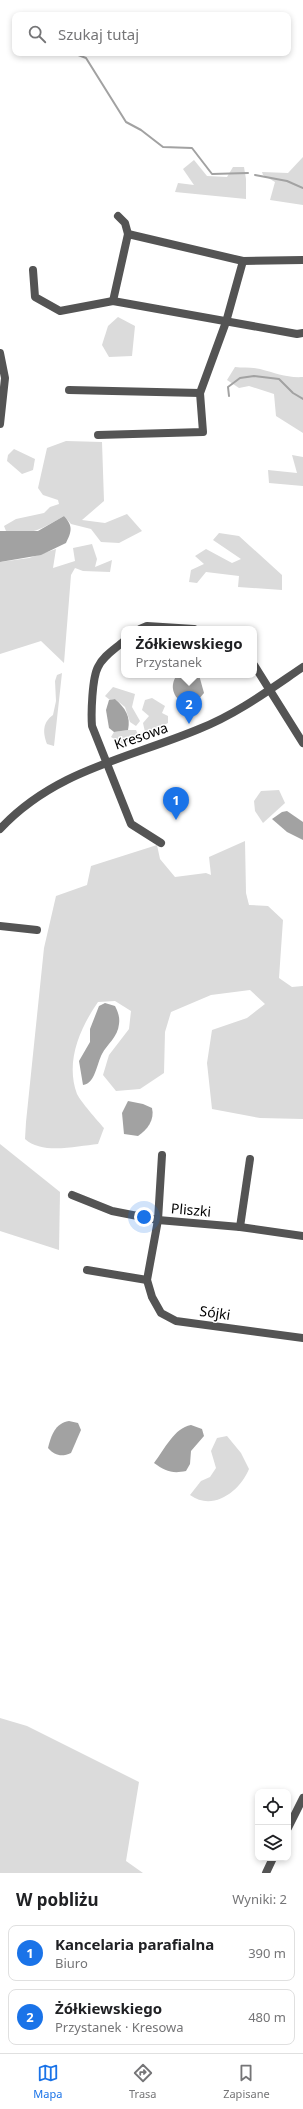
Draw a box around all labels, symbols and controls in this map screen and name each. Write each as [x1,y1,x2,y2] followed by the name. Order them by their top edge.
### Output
[12,12,291,56] search box
[26,23,48,45] icon: search
[58,24,139,44] text: Szukaj tutaj
[121,626,257,678] popup
[135,633,243,653] text: Żółkiewskiego
[135,653,202,671] text: Przystanek
[176,691,202,724] pin: 2
[111,717,170,754] street label: Kresowa
[163,787,189,820] pin: 1
[170,1198,212,1221] street label: Pliszki
[134,1207,154,1227] your location
[198,1301,232,1324] street label: Sójki
[255,1789,291,1861] map controls
[255,1789,291,1825] button: locate
[255,1825,291,1861] button: layers
[16,1888,99,1911] text: W pobliżu
[232,1890,287,1908] text: Wyniki: 2
[55,1934,214,1954] text: Kancelaria parafialna
[26,1944,34,1962] text: 1
[248,1944,286,1962] text: 390 m
[55,1954,88,1972] text: Biuro
[55,1998,162,2018] text: Żółkiewskiego
[26,2008,34,2026] text: 2
[248,2008,286,2026] text: 480 m
[55,2018,184,2036] text: Przystanek · Kresowa
[33,2062,62,2101] tab: Mapa
[129,2062,157,2101] tab: Trasa
[223,2062,270,2101] tab: Zapisane

